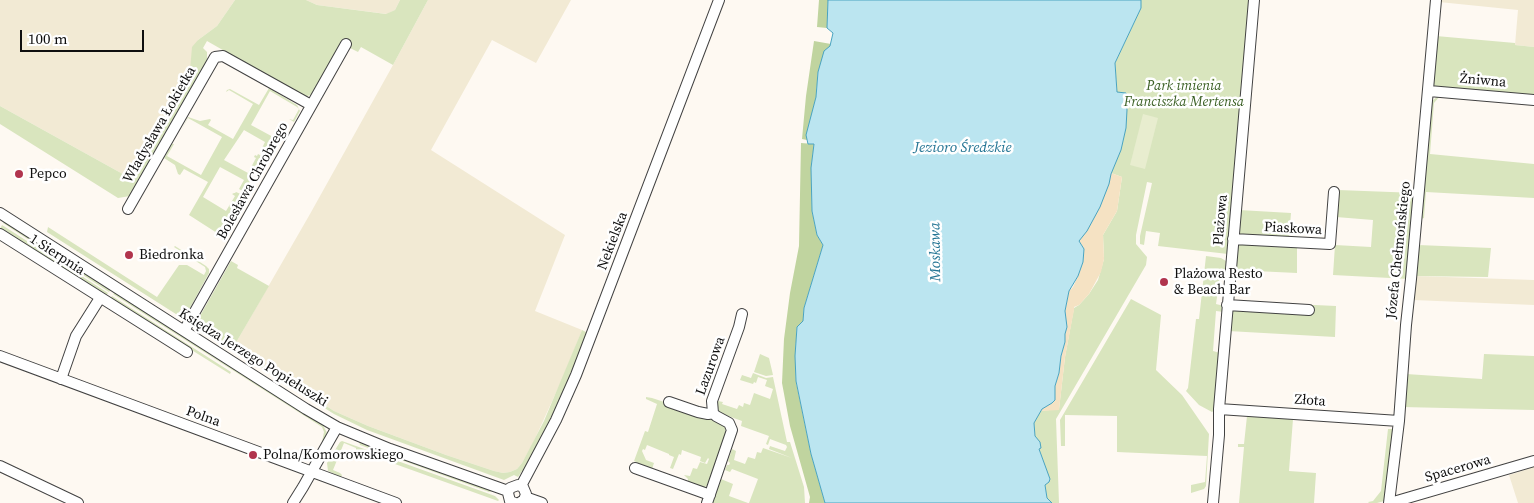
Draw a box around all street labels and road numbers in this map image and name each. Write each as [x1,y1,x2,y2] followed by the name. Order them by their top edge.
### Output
[120,64,200,186] street label: Władysława Łokietka
[1459,71,1507,91] street label: Żniwna
[214,119,292,243] street label: Bolesława Chrobrego
[1383,180,1415,320] street label: Józefa Chełmońskiego
[1210,194,1232,246] street label: Plażowa
[594,210,632,272] street label: Nekielska
[1263,219,1323,239] street label: Piaskowa
[26,231,88,279] street label: 1 Sierpnia
[175,305,331,411] street label: Księdza Jerzego Popiełuszki
[693,334,729,398] street label: Lazurowa
[1294,392,1326,410] street label: Złota
[184,403,222,431] street label: Polna
[1423,452,1493,486] street label: Spacerowa

